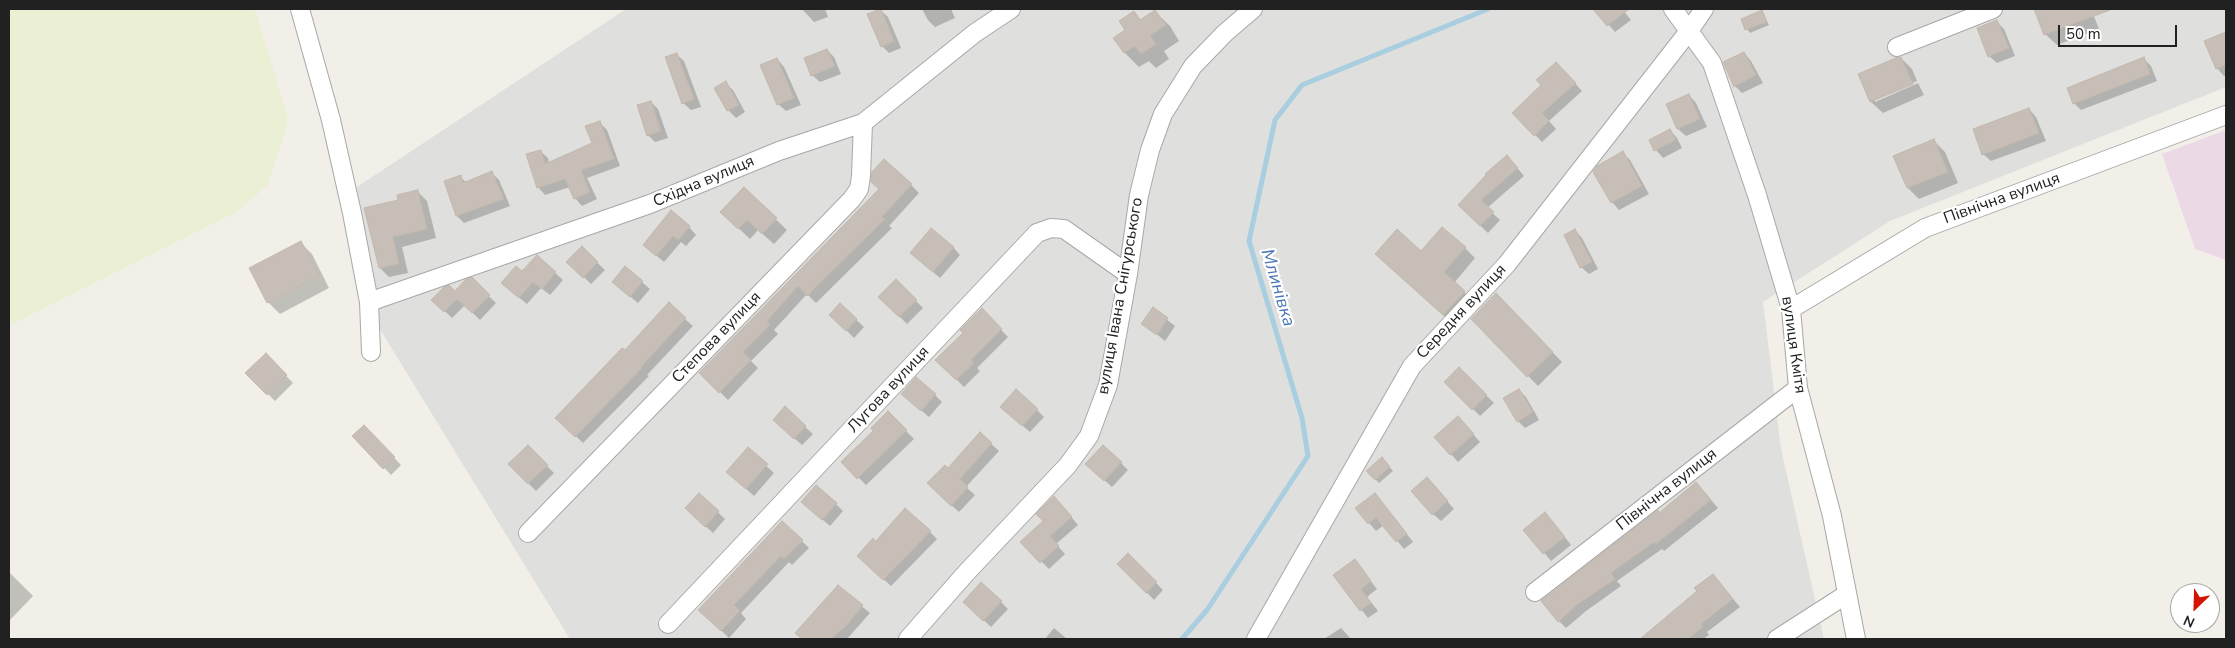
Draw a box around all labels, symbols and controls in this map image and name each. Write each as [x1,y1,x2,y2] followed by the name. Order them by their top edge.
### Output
[2060,15,2179,47] scale bar
[2066,24,2101,44] text: 50 m
[651,152,757,212] street label: Східна вулиця
[1941,169,2063,229] street label: Північна вулиця
[1094,196,1148,396] street label: вулиця Івана Снігурського
[1255,247,1299,329] water label: Млинівка
[1413,261,1511,363] street label: Середня вулиця
[668,288,766,388] street label: Степова вулиця
[1777,295,1809,395] street label: вулиця Кмітя
[844,343,934,437] street label: Лугова вулиця
[1613,445,1721,535] street label: Північна вулиця
[2170,583,2220,633] north arrow
[2180,610,2198,632] text: N

